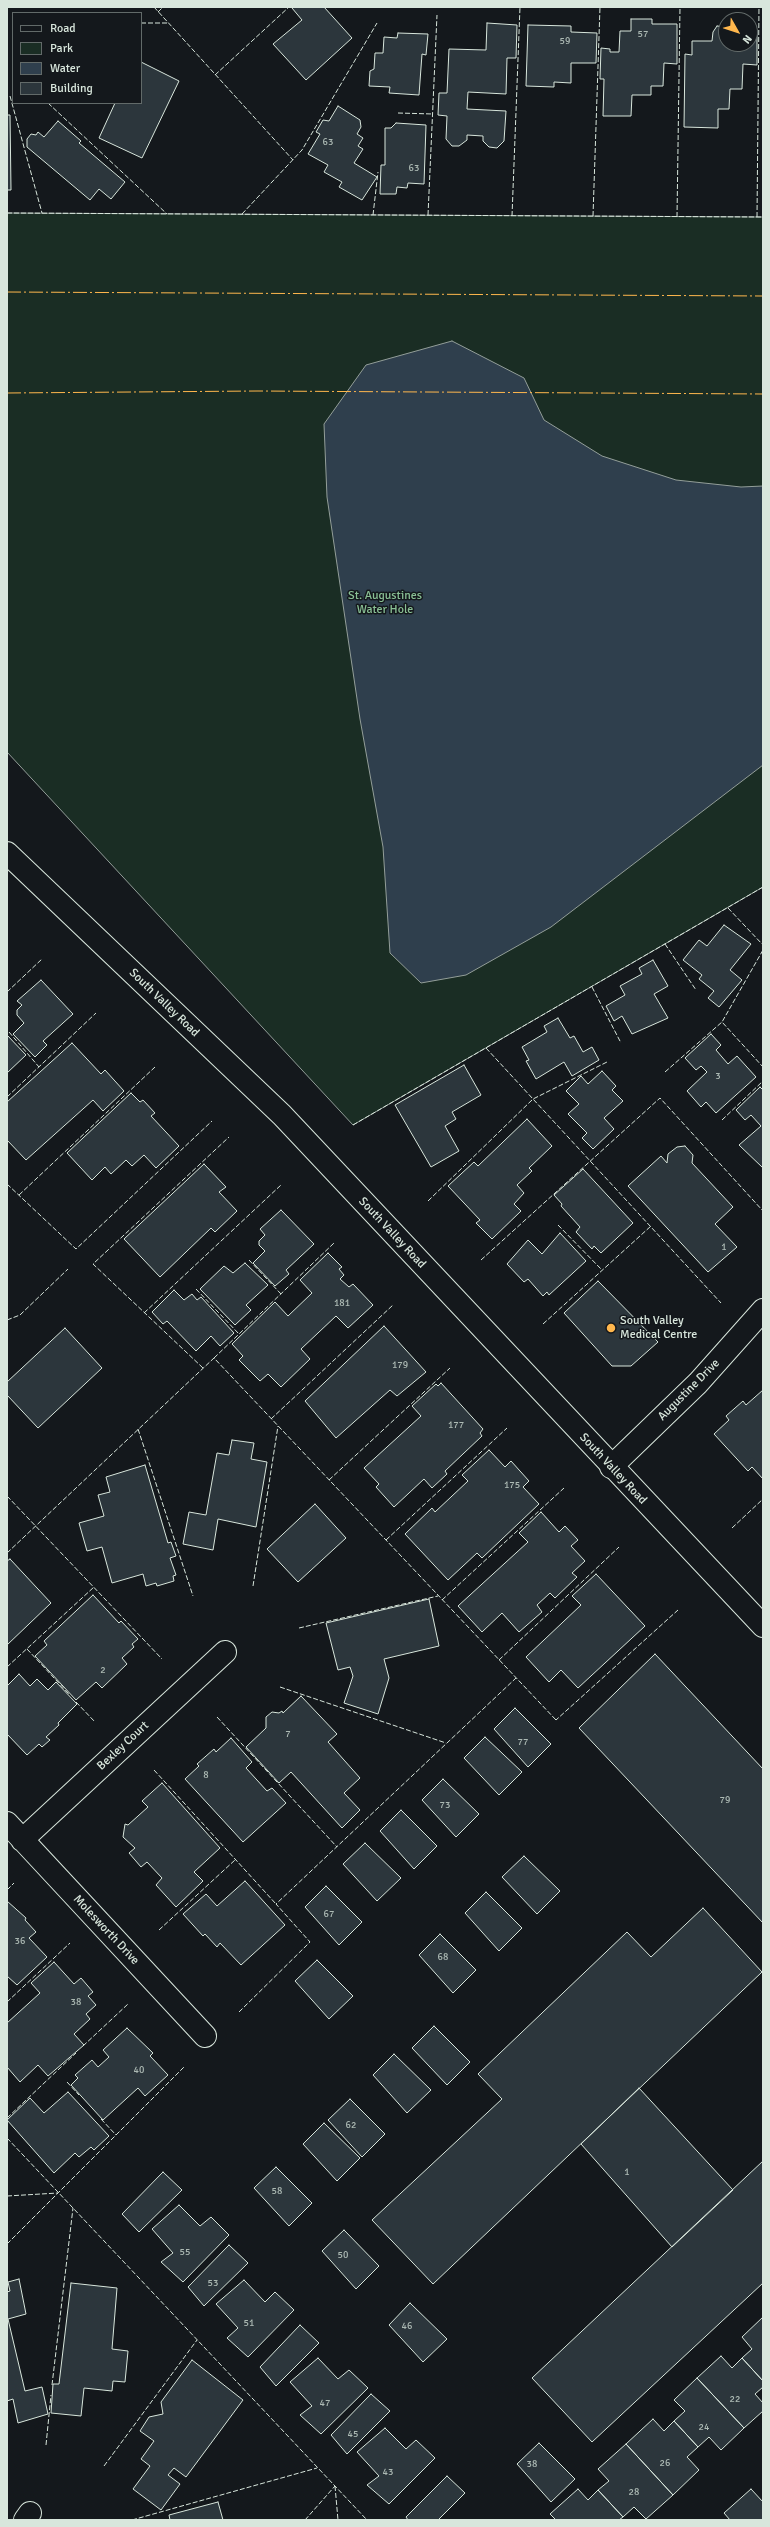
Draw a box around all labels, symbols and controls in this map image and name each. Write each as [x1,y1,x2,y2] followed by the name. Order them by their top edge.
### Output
[12,12,142,104] legend
[718,12,758,52] north arrow
[50,21,76,36] text: Road
[638,28,648,40] house number: 57
[739,32,754,46] text: N
[560,35,570,47] house number: 59
[50,41,73,56] text: Park
[50,61,80,76] text: Water
[50,81,93,96] text: Building
[323,136,333,148] house number: 63
[409,162,419,174] house number: 63
[348,589,422,617] park label: St. Augustines Water Hole
[126,966,202,1040] street label: South Valley Road
[715,1070,721,1082] house number: 3
[355,1194,429,1272] street label: South Valley Road
[721,1241,727,1253] house number: 1
[334,1297,350,1309] house number: 181
[620,1314,697,1342] place label: South Valley Medical Centre
[605,1322,617,1334] marker: South Valley Medical Centre
[655,1356,723,1424] street label: Augustine Drive
[392,1359,408,1371] house number: 179
[448,1419,464,1431] house number: 177
[576,1430,650,1508] street label: South Valley Road
[504,1479,520,1491] house number: 175
[100,1664,106,1676] house number: 2
[94,1719,152,1773] street label: Bexley Court
[285,1728,291,1740] house number: 7
[518,1736,528,1748] house number: 77
[203,1769,209,1781] house number: 8
[720,1794,730,1806] house number: 79
[440,1799,450,1811] house number: 73
[70,1892,142,1968] street label: Molesworth Drive
[324,1908,334,1920] house number: 67
[15,1935,25,1947] house number: 36
[438,1951,448,1963] house number: 68
[71,1996,81,2008] house number: 38
[134,2064,144,2076] house number: 40
[346,2119,356,2131] house number: 62
[624,2166,630,2178] house number: 1
[272,2185,282,2197] house number: 58
[180,2246,190,2258] house number: 55
[338,2249,348,2261] house number: 50
[208,2277,218,2289] house number: 53
[244,2317,254,2329] house number: 51
[402,2320,412,2332] house number: 46
[730,2393,740,2405] house number: 22
[320,2397,330,2409] house number: 47
[699,2421,709,2433] house number: 24
[348,2428,358,2440] house number: 45
[660,2457,670,2469] house number: 26
[527,2458,537,2470] house number: 38
[383,2466,393,2478] house number: 43
[629,2486,639,2498] house number: 28

